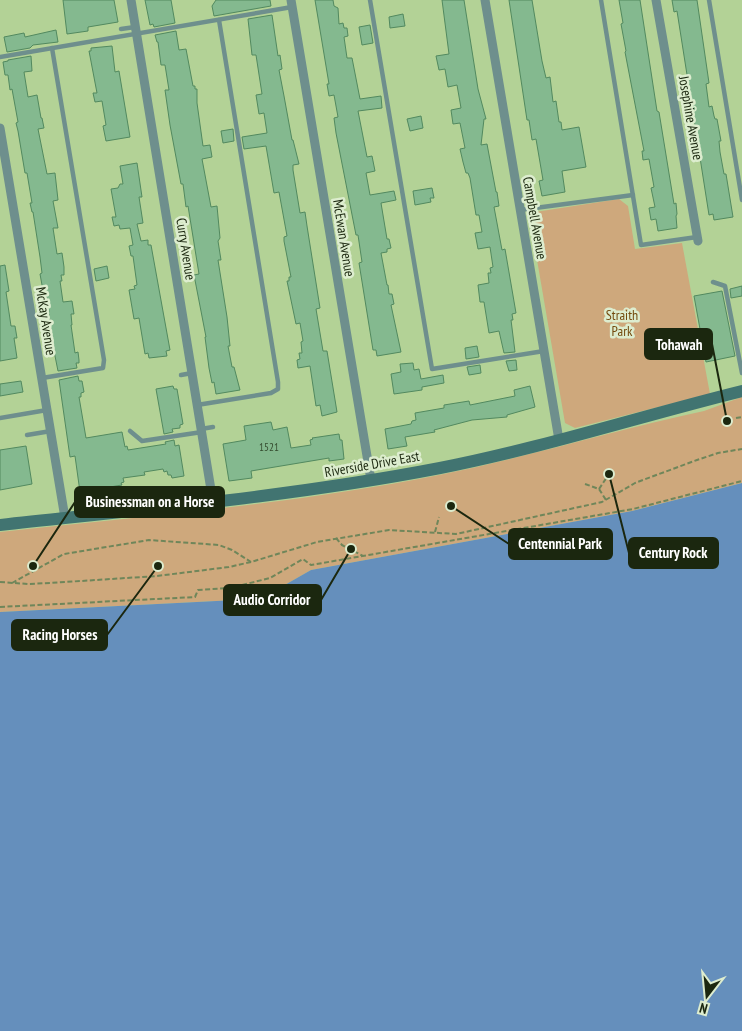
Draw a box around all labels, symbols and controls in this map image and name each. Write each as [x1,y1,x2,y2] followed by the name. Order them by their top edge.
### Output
[675,74,707,162] street label: Josephine Avenue
[519,175,551,261] street label: Campbell Avenue
[329,198,359,278] street label: McEwan Avenue
[172,217,200,282] street label: Curry Avenue
[32,286,60,357] street label: McKay Avenue
[606,306,638,340] park label: Straith Park
[645,329,712,359] callout: Tohawah
[655,335,703,354] text: Tohawah
[259,440,279,454] house number: 1521
[323,447,421,481] street label: Riverside Drive East
[75,487,224,517] callout: Businessman on a Horse
[86,492,214,511] text: Businessman on a Horse
[509,529,612,559] callout: Centennial Park
[518,534,603,553] text: Centennial Park
[629,538,718,568] callout: Century Rock
[639,543,708,562] text: Century Rock
[224,585,321,615] callout: Audio Corridor
[233,590,311,609] text: Audio Corridor
[12,620,107,650] callout: Racing Horses
[23,625,97,644] text: Racing Horses
[682,971,732,1021] north arrow
[697,999,710,1018] text: N

